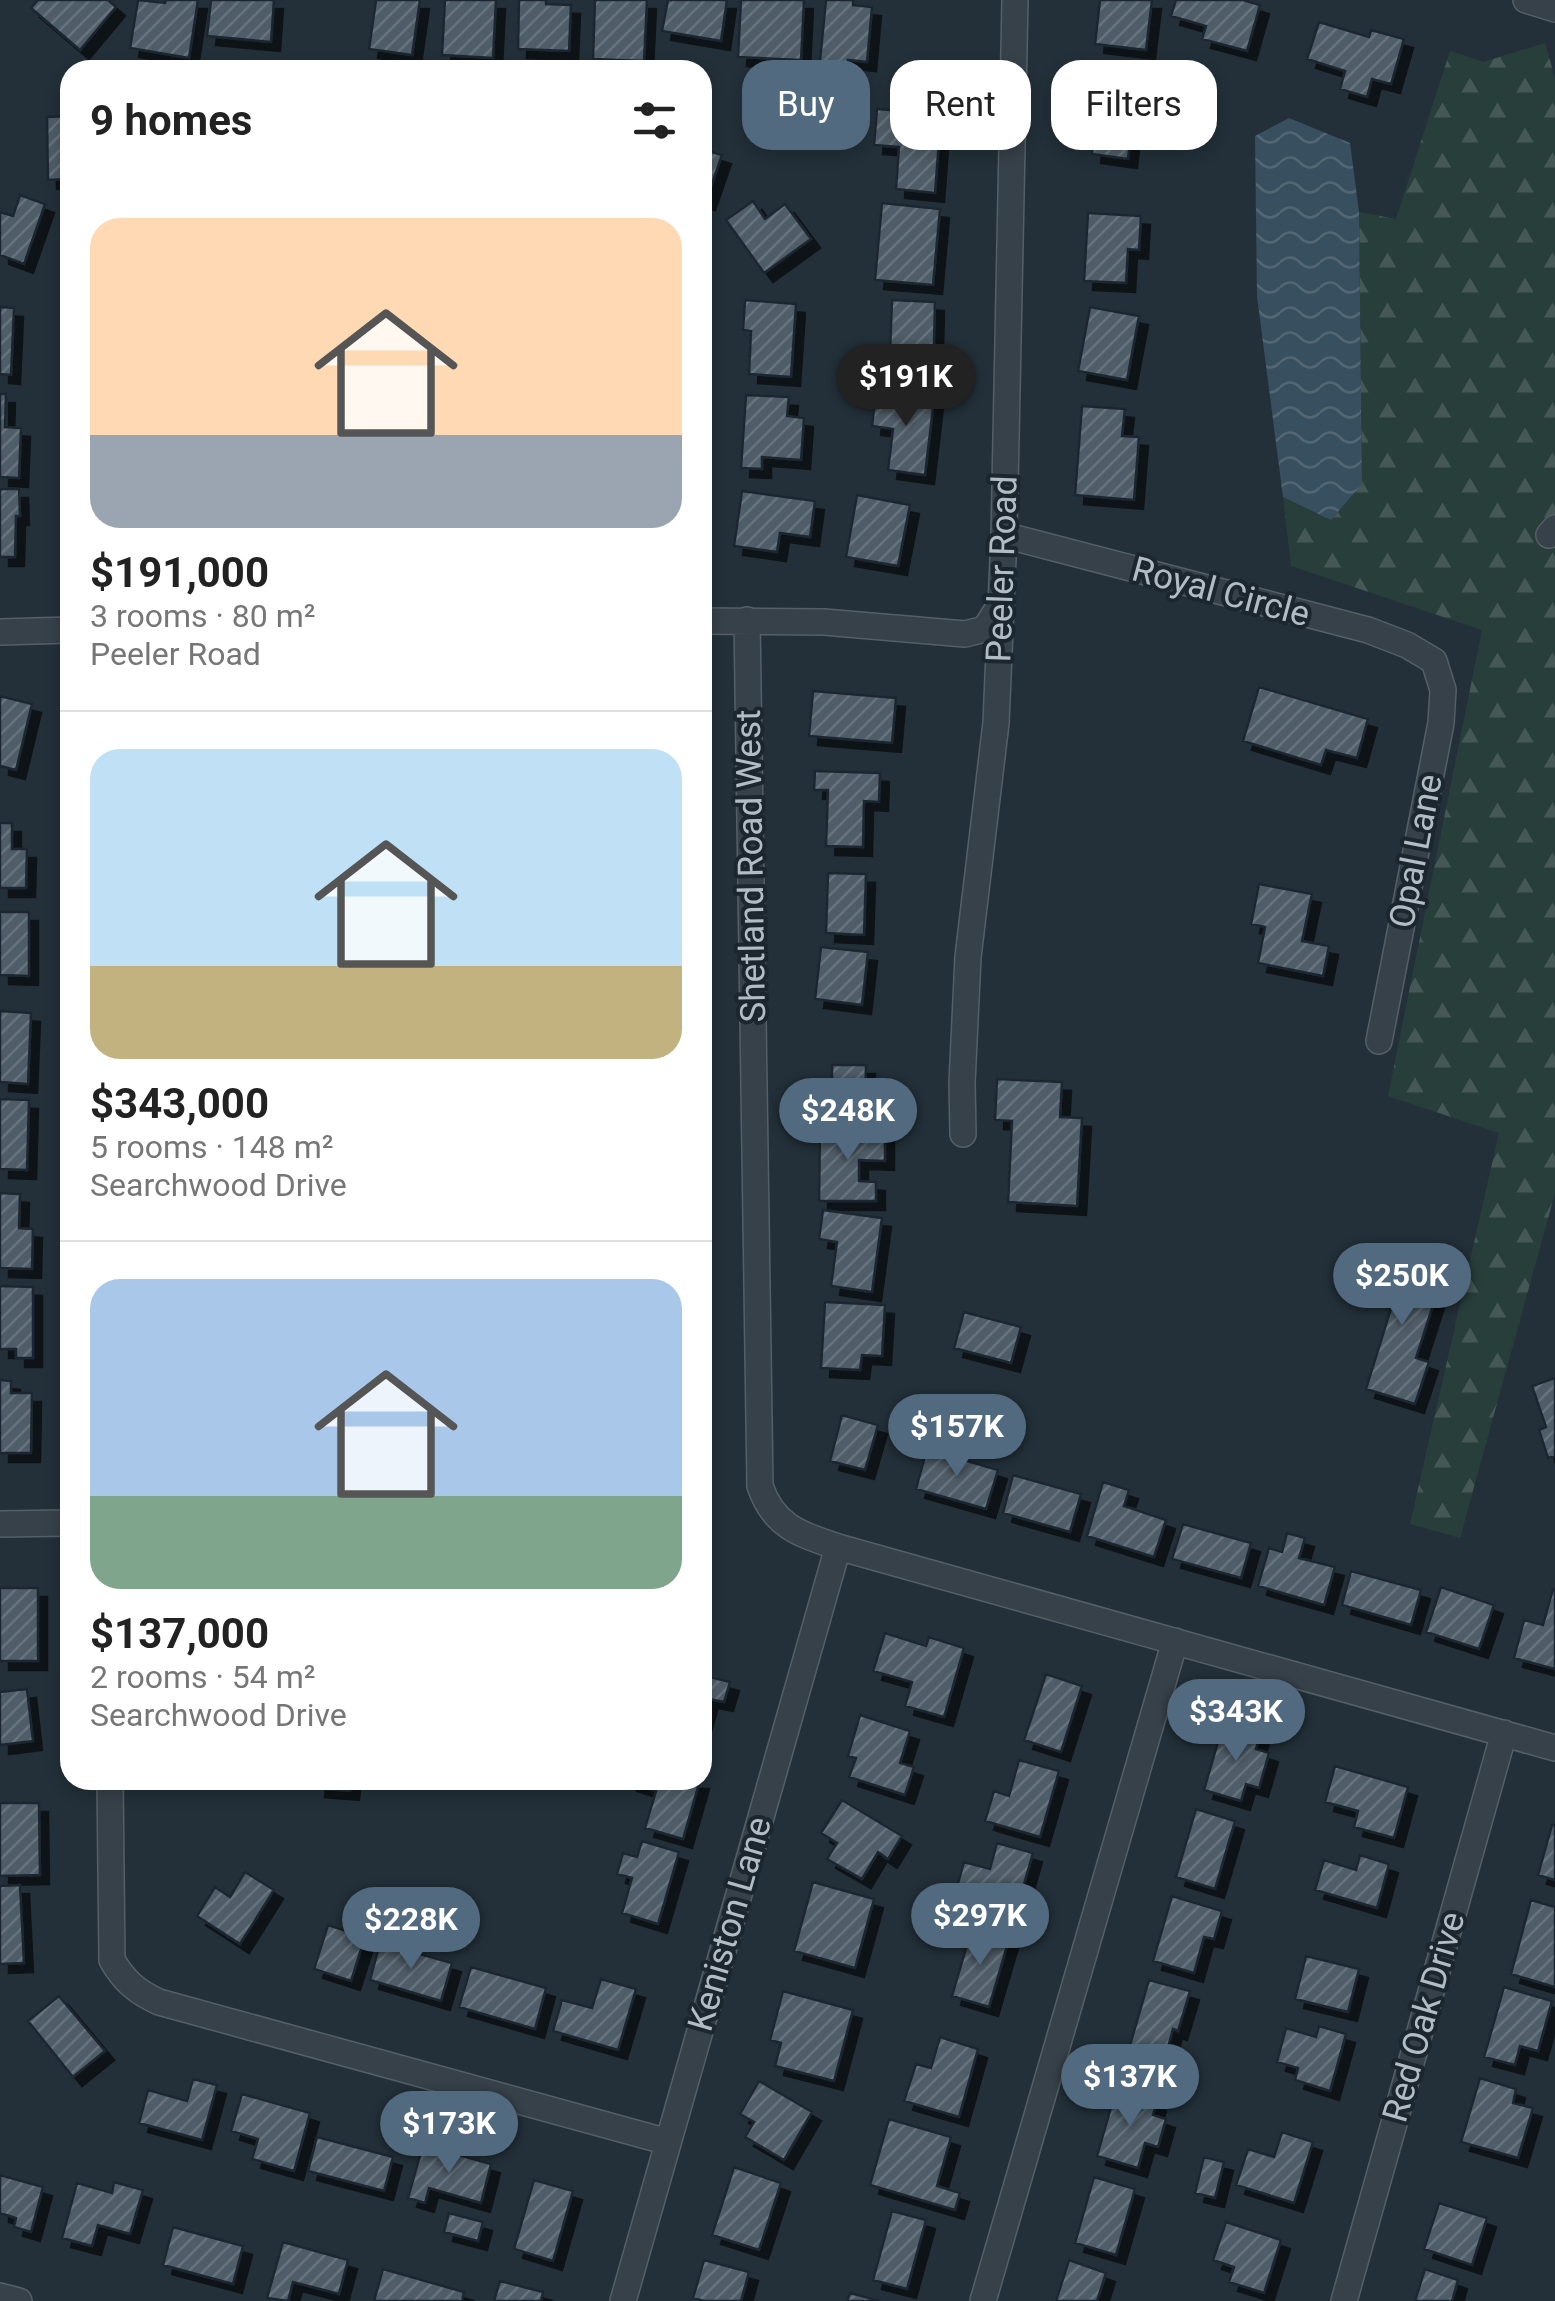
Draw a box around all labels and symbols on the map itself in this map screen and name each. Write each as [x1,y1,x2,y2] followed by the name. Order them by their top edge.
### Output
[836,344,976,429] pin: $191K
[978,475,1026,663] street label: Peeler Road
[1128,549,1314,635] street label: Royal Circle
[728,709,774,1023] street label: Shetland Road West
[1381,771,1451,931] street label: Opal Lane
[778,1078,918,1163] pin: $248K
[1332,1243,1472,1328] pin: $250K
[887,1394,1027,1479] pin: $157K
[1166,1679,1306,1764] pin: $343K
[680,1812,780,2036] street label: Keniston Lane
[910,1883,1050,1968] pin: $297K
[341,1887,481,1972] pin: $228K
[1374,1907,1474,2127] street label: Red Oak Drive
[1060,2044,1200,2129] pin: $137K
[379,2091,519,2176] pin: $173K

